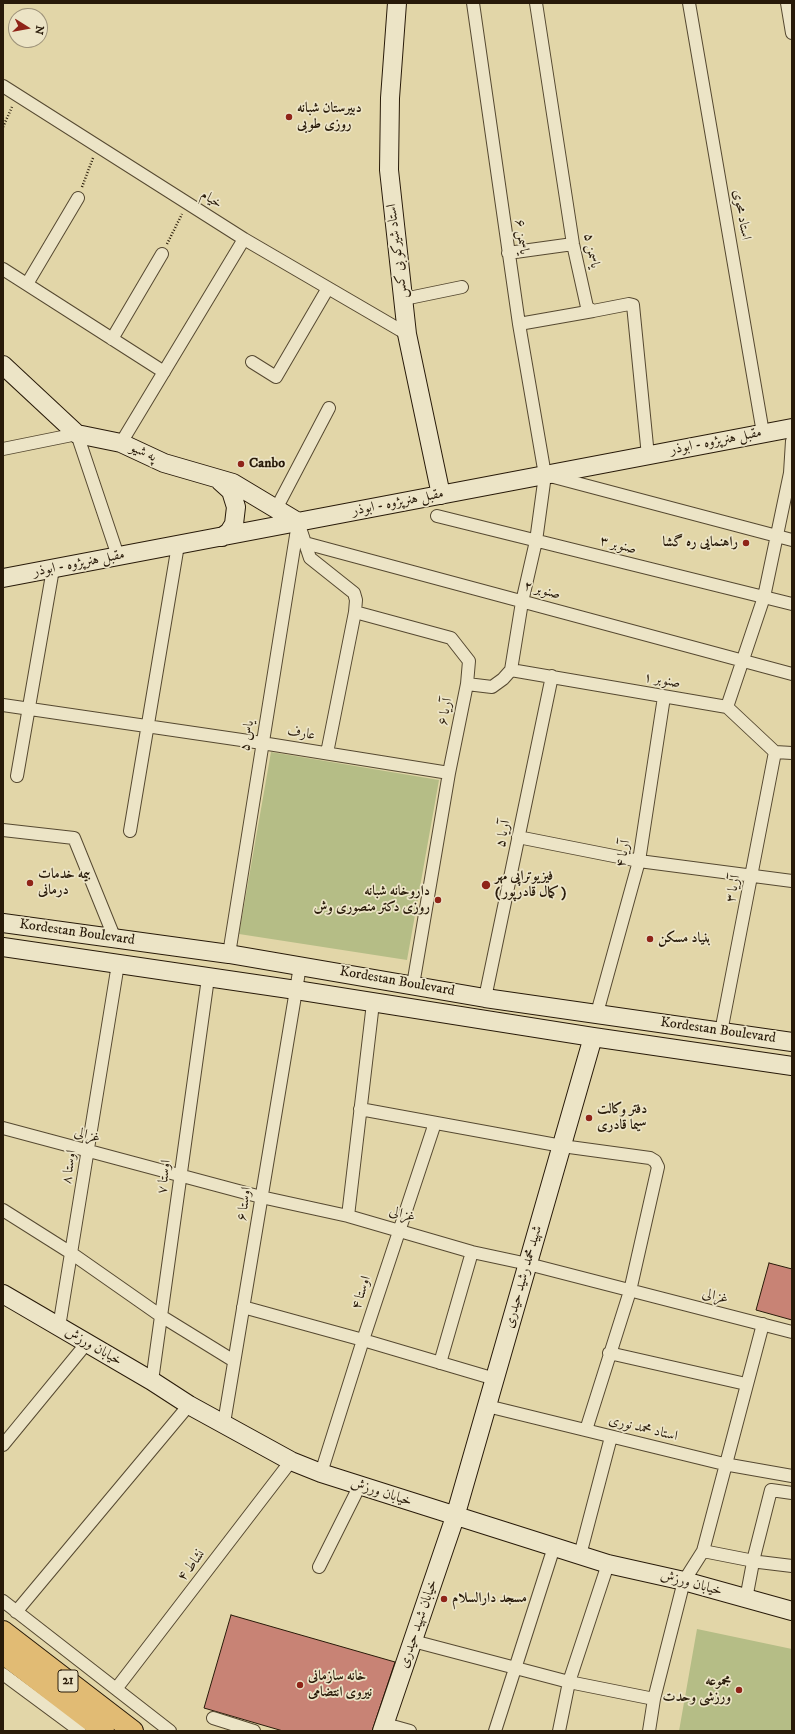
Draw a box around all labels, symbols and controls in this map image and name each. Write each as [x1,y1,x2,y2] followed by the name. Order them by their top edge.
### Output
[8,8,48,48] north arrow
[31,24,47,36] text: N
[297,101,362,134] place label: دبیرستان شبانه روزی طوبی
[284,112,294,122] marker: دبیرستان شبانه روزی طوبی
[197,187,225,213] street label: خیام
[728,188,754,242] street label: استاد محوی
[384,203,412,299] street label: استاد شیرکو بی کس
[510,218,532,256] street label: یاسمن ۶
[579,232,603,270] street label: یاسمن ۵
[669,425,763,459] street label: مقبل هنرپژوه - ابوذر
[127,440,159,466] street label: په شیو
[249,456,285,472] place label: Canbo
[236,459,246,469] marker: Canbo
[351,486,445,520] street label: مقبل هنرپژوه - ابوذر
[598,533,638,559] street label: صنوبر ۳
[663,535,738,551] place label: راهنمایی ره گشا
[741,538,751,548] marker: راهنمایی ره گشا
[32,547,126,581] street label: مقبل هنرپژوه - ابوذر
[522,578,562,604] street label: صنوبر ۲
[642,670,682,692] street label: صنوبر ۱
[435,697,457,727] street label: آریا ۶
[237,719,259,753] street label: یاس ۵
[286,724,316,744] street label: عارف
[493,819,515,849] street label: آریا ۵
[613,839,635,869] street label: آریا ۴
[38,867,90,900] place label: بیمه خدمات درمانی
[495,869,566,902] place label: فیزیوتراپی مهر ( کمال قادرپور )
[723,874,745,904] street label: آریا ۳
[25,878,35,888] marker: بیمه خدمات درمانی
[480,879,492,891] marker: فیزیوتراپی مهر ( کمال قادرپور )
[313,884,430,916] place label: داروخانه شبانه روزی دکتر منصوری وش
[433,895,443,905] marker: داروخانه شبانه روزی دکتر منصوری وش
[18,917,136,949] street label: Kordestan Boulevard
[658,931,711,947] place label: بنیاد مسکن
[645,934,655,944] marker: بنیاد مسکن
[338,964,456,1000] street label: Kordestan Boulevard
[659,1015,777,1047] street label: Kordestan Boulevard
[597,1102,647,1134] place label: دفتر وکالت سیما قادری
[584,1113,594,1123] marker: دفتر وکالت سیما قادری
[72,1124,102,1148] street label: غزالی
[59,1149,81,1185] street label: اوستا ۸
[154,1159,176,1195] street label: اوستا ۷
[234,1186,256,1222] street label: اوستا ۶
[387,1203,417,1227] street label: غزالی
[501,1224,547,1330] street label: شهید محمد رشید حیدری
[349,1274,375,1312] street label: اوستا ۴
[700,1286,730,1308] street label: غزالی
[61,1324,125,1370] street label: خیابان ورزش
[607,1412,679,1446] street label: استاد محمد نوری
[348,1475,414,1511] street label: خیابان ورزش
[174,1547,210,1585] street label: نشاط ۴
[658,1568,724,1600] street label: خیابان ورزش
[396,1578,442,1670] street label: خیابان شهید حیدری
[452,1591,527,1607] place label: مسجد دارالسلام
[439,1594,449,1604] marker: مسجد دارالسلام
[308,1669,372,1702] place label: خانه سازمانی نیروی انتضامی
[58,1670,78,1692] road number: 21
[663,1674,731,1706] place label: مجموعه ورزشی وحدت
[295,1680,305,1690] marker: خانه سازمانی نیروی انتضامی
[734,1685,744,1695] marker: مجموعه ورزشی وحدت

